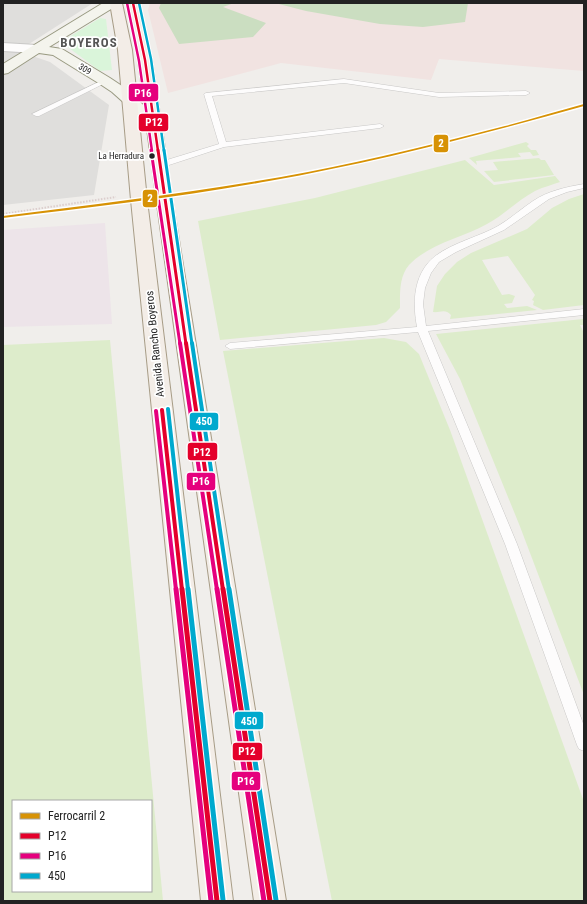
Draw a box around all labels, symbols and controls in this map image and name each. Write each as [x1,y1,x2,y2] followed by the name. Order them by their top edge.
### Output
[60,35,118,50] district label: BOYEROS
[77,61,93,77] street label: 309
[128,83,159,102] line badge: P16
[134,87,152,100] text: P16
[138,113,169,132] line badge: P12
[145,116,163,129] text: P12
[433,134,449,153] line badge: 2
[438,137,444,150] text: 2
[98,151,144,161] place label: La Herradura
[147,151,157,161] marker: La Herradura
[142,189,158,208] line badge: 2
[147,192,153,205] text: 2
[143,290,167,398] street label: Avenida Rancho Boyeros
[189,412,219,431] line badge: 450
[196,415,213,428] text: 450
[187,442,218,461] line badge: P12
[193,446,211,459] text: P12
[186,472,216,491] line badge: P16
[192,475,210,488] text: P16
[234,711,264,730] line badge: 450
[241,715,258,728] text: 450
[232,742,263,761] line badge: P12
[238,745,256,758] text: P12
[231,771,261,791] line badge: P16
[237,775,255,788] text: P16
[12,800,152,892] legend
[48,809,105,823] text: Ferrocarril 2
[48,829,67,843] text: P12
[48,849,67,863] text: P16
[48,869,66,883] text: 450

